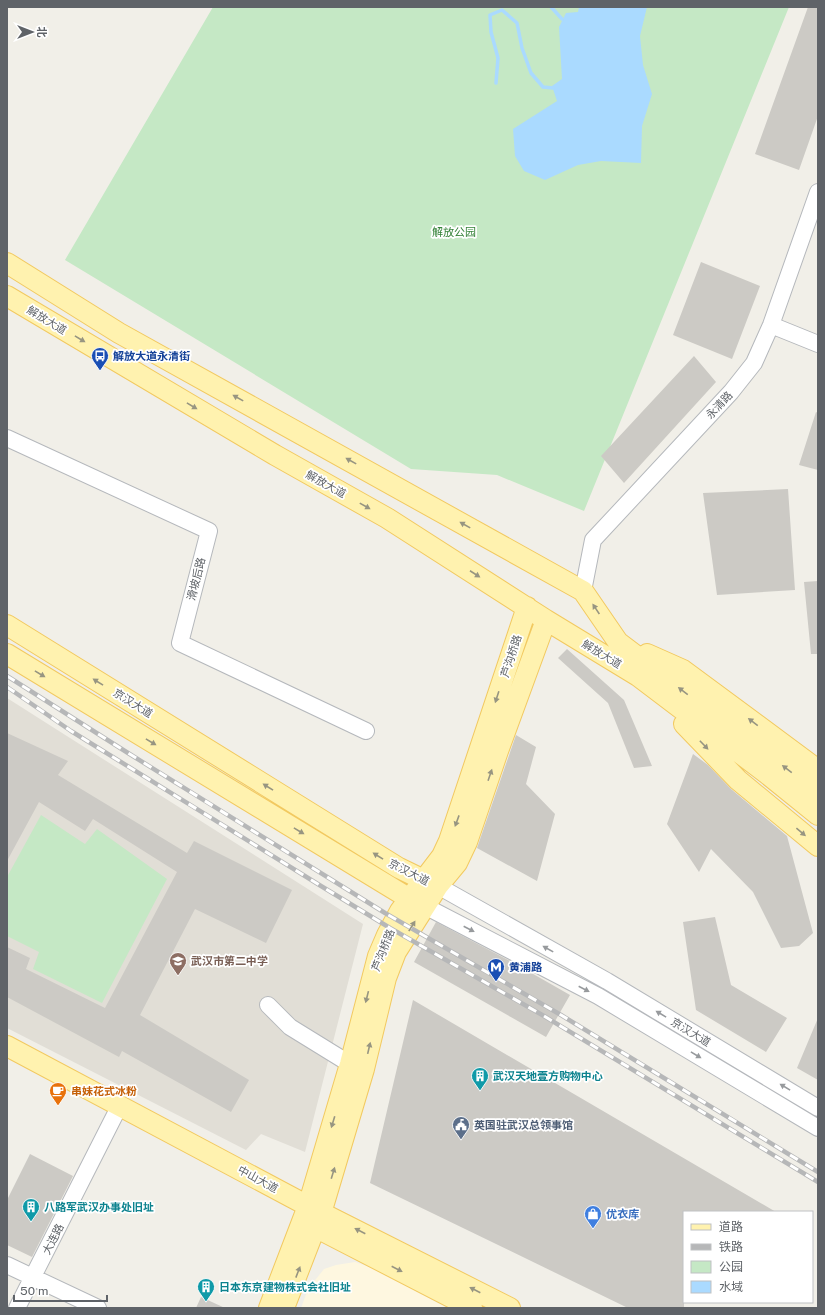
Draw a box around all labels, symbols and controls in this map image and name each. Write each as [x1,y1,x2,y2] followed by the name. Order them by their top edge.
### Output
[12,12,52,52] north arrow
[36,27,48,38] text: 北
[432,226,476,238] park label: 解放公园
[25,304,69,336] street label: 解放大道
[74,336,86,343] one-way arrow
[90,346,110,371] bus stop icon: 解放大道永清街
[113,350,190,362] place label: 解放大道永清街
[703,389,735,421] street label: 永清路
[232,395,243,402] one-way arrow
[186,402,198,409] one-way arrow
[345,458,357,465] one-way arrow
[304,468,348,500] street label: 解放大道
[359,502,371,509] one-way arrow
[459,521,471,528] one-way arrow
[185,556,207,602] street label: 滑坡后路
[470,571,481,578] one-way arrow
[592,604,600,615] one-way arrow
[498,633,524,679] street label: 芦沟桥路
[580,638,624,670] street label: 解放大道
[34,671,46,678] one-way arrow
[92,678,104,685] one-way arrow
[111,686,155,720] street label: 京汉大道
[678,687,689,695] one-way arrow
[494,692,500,704] one-way arrow
[748,718,758,726] one-way arrow
[146,738,156,746] one-way arrow
[699,740,709,750] one-way arrow
[781,765,792,774] one-way arrow
[487,769,493,781] one-way arrow
[263,783,273,791] one-way arrow
[453,815,459,827] one-way arrow
[795,827,806,836] one-way arrow
[293,828,304,835] one-way arrow
[372,852,384,859] one-way arrow
[387,857,431,887] street label: 京汉大道
[408,921,416,932] one-way arrow
[463,926,475,932] one-way arrow
[370,927,396,973] street label: 芦沟桥路
[543,945,554,952] one-way arrow
[168,951,188,976] school or university icon: 武汉市第二中学
[191,955,268,967] place label: 武汉市第二中学
[486,957,506,982] metro station icon: 黄浦路
[509,961,543,973] place label: 黄浦路
[579,986,590,992] one-way arrow
[364,991,370,1003] one-way arrow
[655,1010,667,1017] one-way arrow
[669,1016,713,1048] street label: 京汉大道
[366,1042,372,1054] one-way arrow
[691,1051,701,1059] one-way arrow
[470,1066,490,1091] building icon: 武汉天地壹方购物中心
[493,1070,603,1082] place label: 武汉天地壹方购物中心
[48,1081,68,1106] cafe icon: 串妹花式冰粉
[779,1084,791,1091] one-way arrow
[71,1085,137,1097] place label: 串妹花式冰粉
[451,1115,471,1140] public building icon: 英国驻武汉总领事馆
[330,1117,336,1129] one-way arrow
[474,1119,573,1131] place label: 英国驻武汉总领事馆
[236,1163,280,1195] street label: 中山大道
[330,1166,336,1178] one-way arrow
[21,1197,41,1222] building icon: 八路军武汉办事处旧址
[44,1201,154,1213] place label: 八路军武汉办事处旧址
[583,1204,603,1229] shop icon: 优衣库
[606,1208,639,1220] place label: 优衣库
[683,1211,813,1303] legend
[719,1220,743,1234] text: 道路
[40,1222,66,1256] street label: 大连路
[354,1228,365,1234] one-way arrow
[719,1240,743,1254] text: 铁路
[719,1260,743,1274] text: 公园
[296,1265,302,1277] one-way arrow
[391,1266,403,1273] one-way arrow
[14,1277,107,1303] scale bar
[196,1277,216,1302] building icon: 日本东京建物株式会社旧址
[719,1280,743,1294] text: 水域
[219,1281,351,1293] place label: 日本东京建物株式会社旧址
[20,1284,48,1298] text: 50 m
[469,1287,481,1293] one-way arrow

